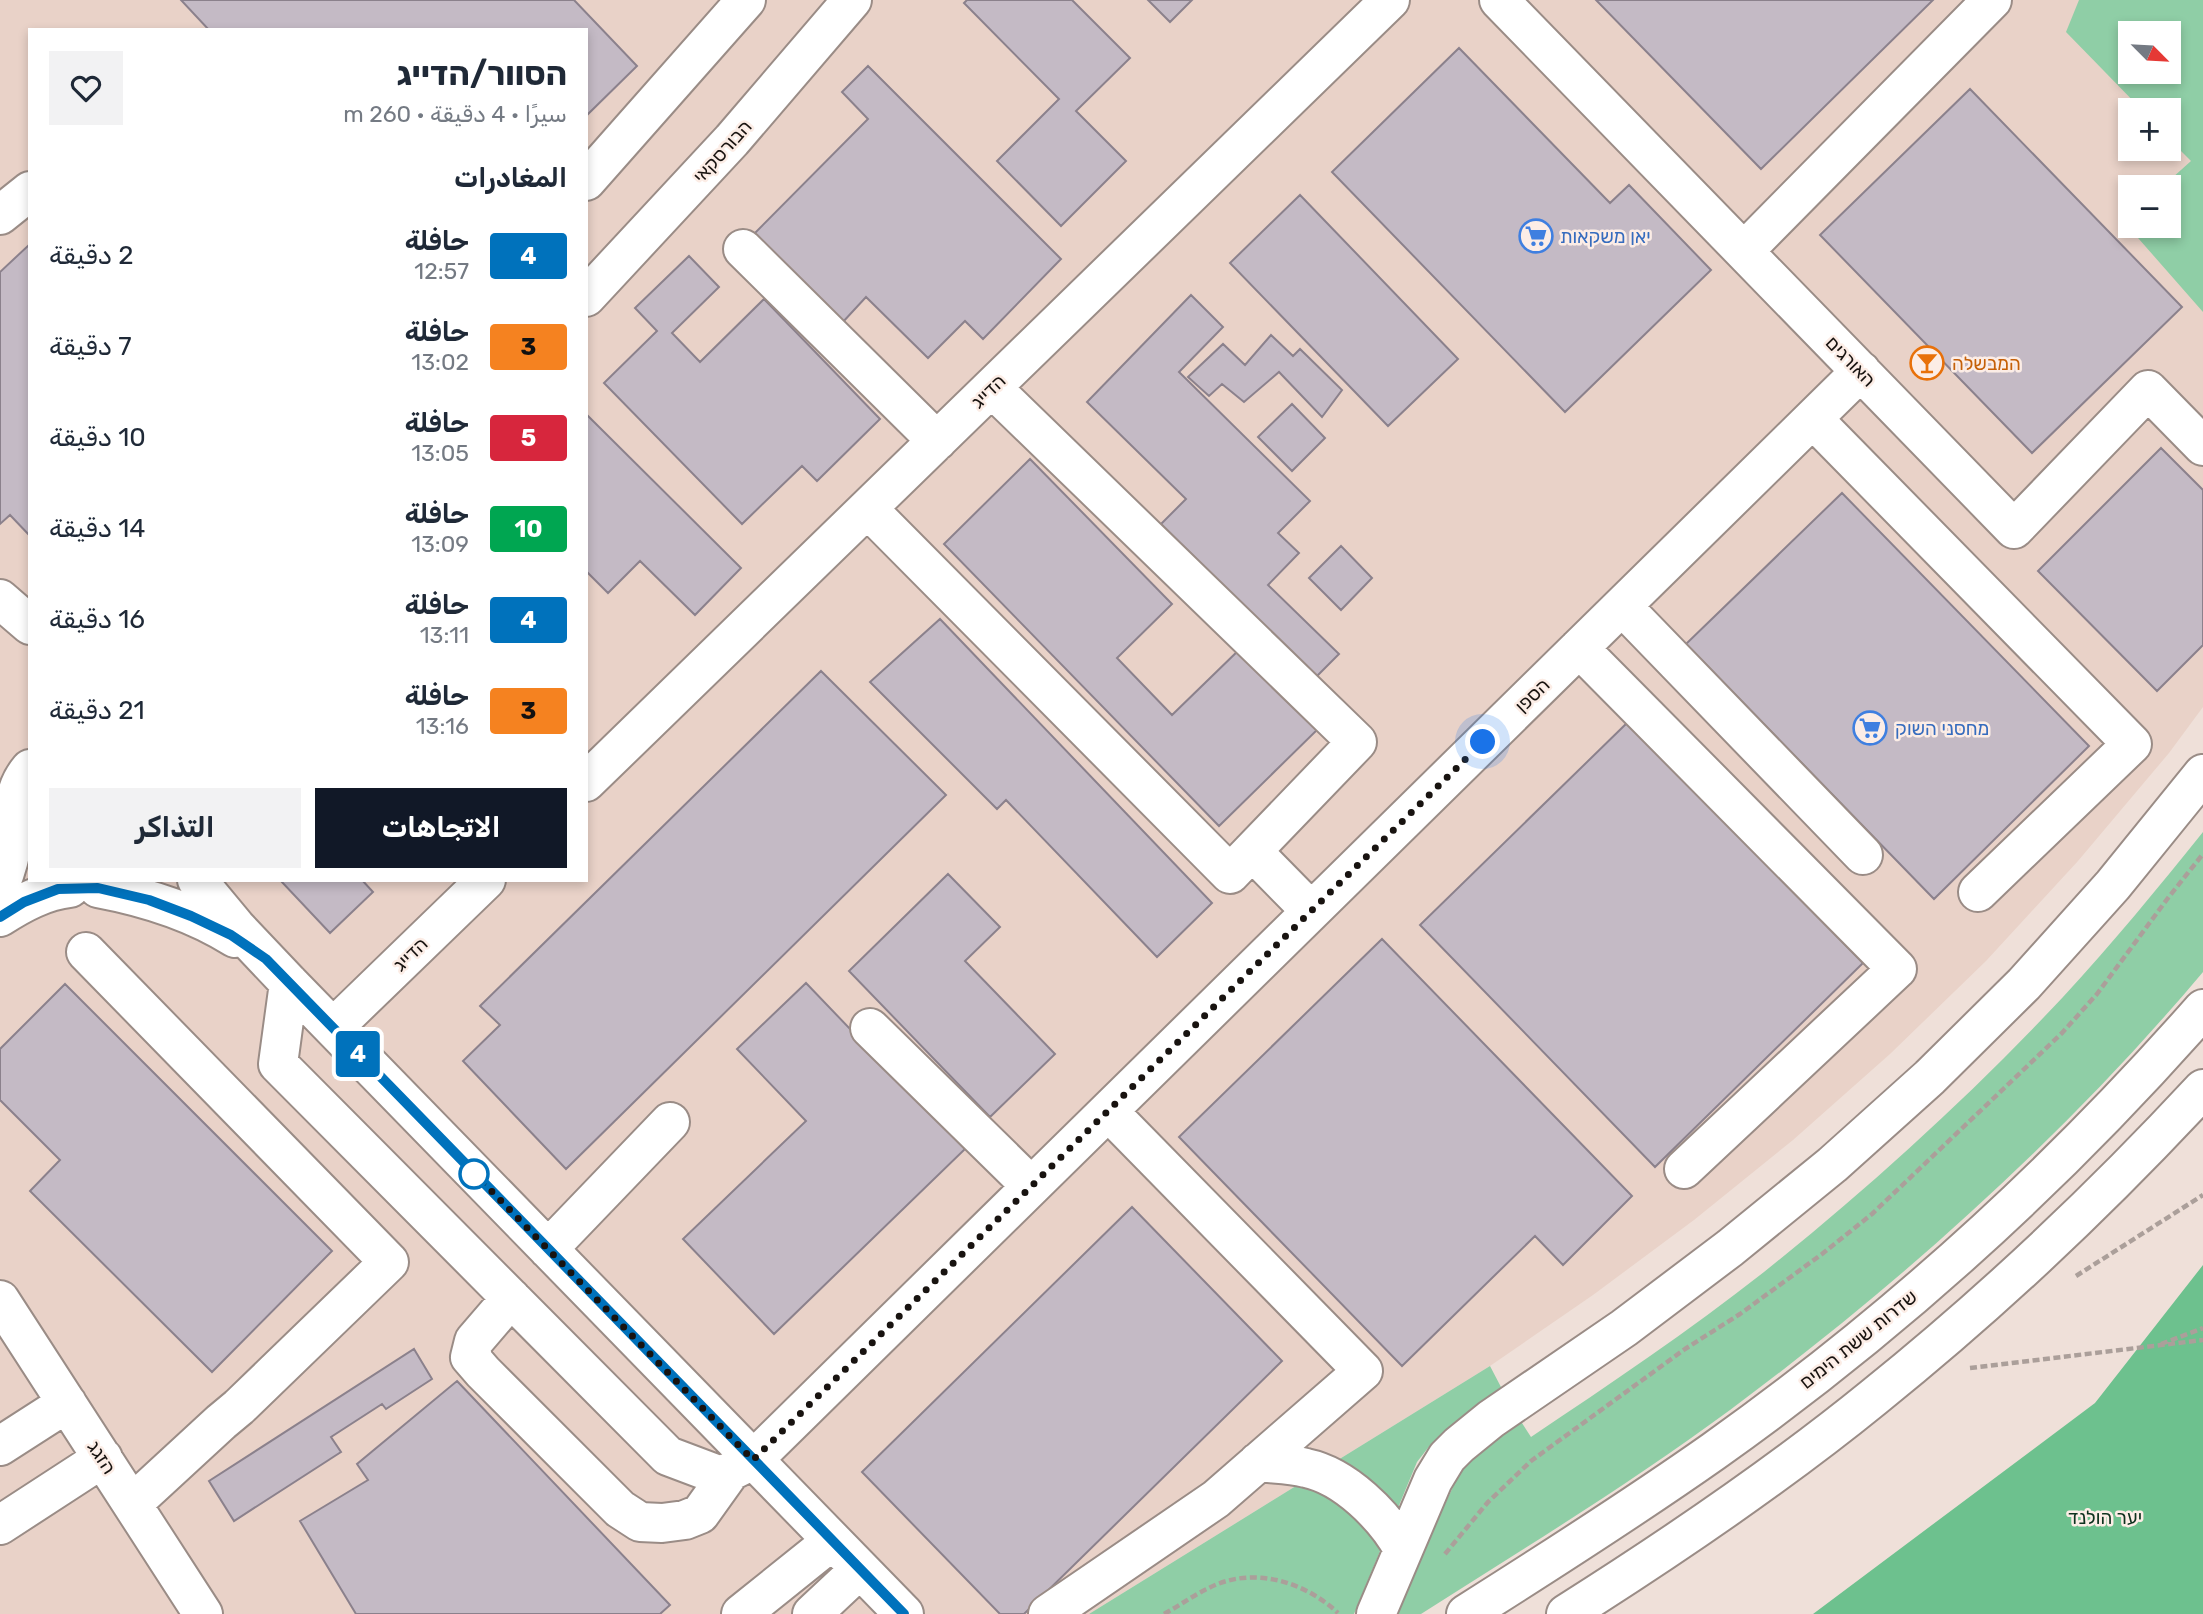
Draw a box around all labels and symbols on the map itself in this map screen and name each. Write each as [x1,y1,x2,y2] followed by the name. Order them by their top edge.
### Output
[2118,21,2180,84] north arrow
[688,115,757,187] street label: הבורסקאי
[1517,217,1555,255] supermarket icon: יאן משקאות
[1560,225,1651,248] place label: יאן משקאות
[1821,331,1880,391] street label: האורגים
[1908,344,1946,382] bar icon: המבשלה
[1952,352,2021,375] place label: המבשלה
[966,369,1011,413] street label: הדייג
[1510,673,1554,717] street label: הספן
[1851,709,1889,747] supermarket icon: מחסני השוק
[1895,717,1989,740] place label: מחסני השוק
[1465,724,1500,759] your location
[388,932,433,976] street label: הדייג
[335,1031,381,1077] line badge: 4
[459,1159,489,1189] unlabelled marker
[1795,1285,1922,1394] street label: שדרות ששת הימים
[82,1436,121,1478] street label: הזגג
[2068,1506,2142,1529] park label: יער הולנד

